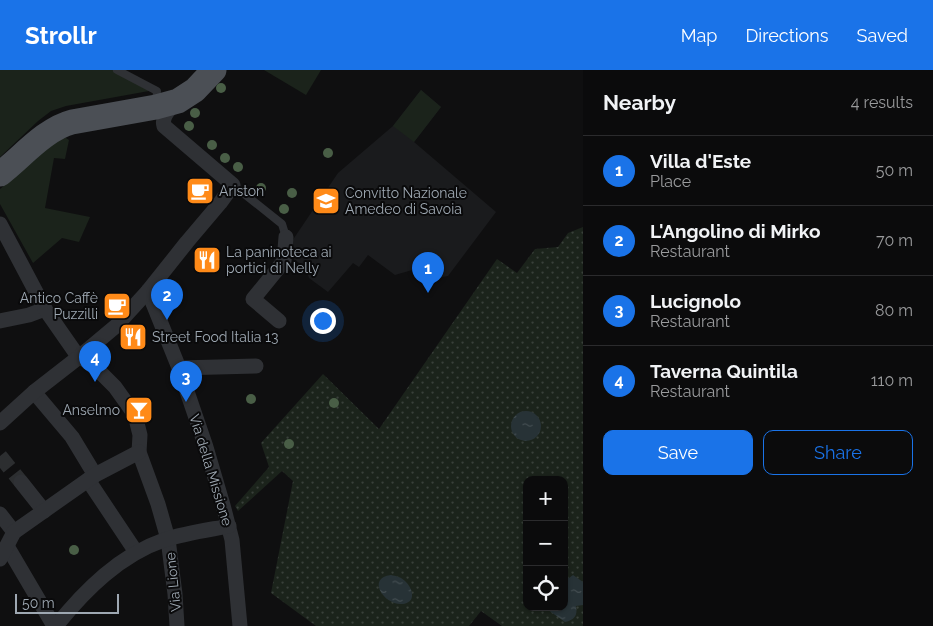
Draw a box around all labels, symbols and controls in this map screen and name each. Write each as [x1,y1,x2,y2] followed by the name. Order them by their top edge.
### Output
[25,21,97,50] text: Strollr
[681,25,717,46] text: Map
[745,25,829,46] text: Directions
[857,25,908,46] text: Saved
[603,90,676,115] text: Nearby
[851,93,913,112] text: 4 results
[650,150,751,172] text: Villa d'Este
[615,161,623,180] text: 1
[876,161,913,180] text: 50 m
[650,172,691,191] text: Place
[185,176,215,206] cafe icon: Ariston
[219,183,264,199] place label: Ariston
[345,185,467,217] place label: Convitto Nazionale Amedeo di Savoia
[311,186,341,216] school or university icon: Convitto Nazionale Amedeo di Savoia
[650,220,820,242] text: L'Angolino di Mirko
[614,231,624,250] text: 2
[876,231,913,250] text: 70 m
[650,242,730,261] text: Restaurant
[226,244,332,276] place label: La paninoteca ai portici di Nelly
[192,245,222,275] restaurant icon: La paninoteca ai portici di Nelly
[412,252,444,293] pin: 1
[151,279,183,320] pin: 2
[20,290,98,322] place label: Antico Caffè Puzzilli
[650,290,741,312] text: Lucignolo
[102,291,132,321] cafe icon: Antico Caffè Puzzilli
[615,301,623,320] text: 3
[875,301,913,320] text: 80 m
[310,308,336,334] your location
[650,312,730,331] text: Restaurant
[118,322,148,352] restaurant icon: Street Food Italia 13
[152,329,278,345] place label: Street Food Italia 13
[79,341,111,382] pin: 4
[650,360,798,382] text: Taverna Quintila
[170,361,202,402] pin: 3
[614,371,624,390] text: 4
[871,371,913,390] text: 110 m
[650,382,730,401] text: Restaurant
[124,395,154,425] bar icon: Anselmo
[62,402,120,418] place label: Anselmo
[186,412,236,528] street label: Via della Missione
[603,430,753,475] button: Save
[763,430,913,475] button: Share
[523,476,568,611] map controls
[523,476,568,521] button: +
[523,521,568,566] button: −
[162,551,184,613] street label: Via Lione
[523,566,568,611] button: locate
[15,591,119,614] scale bar
[22,595,55,611] text: 50 m

